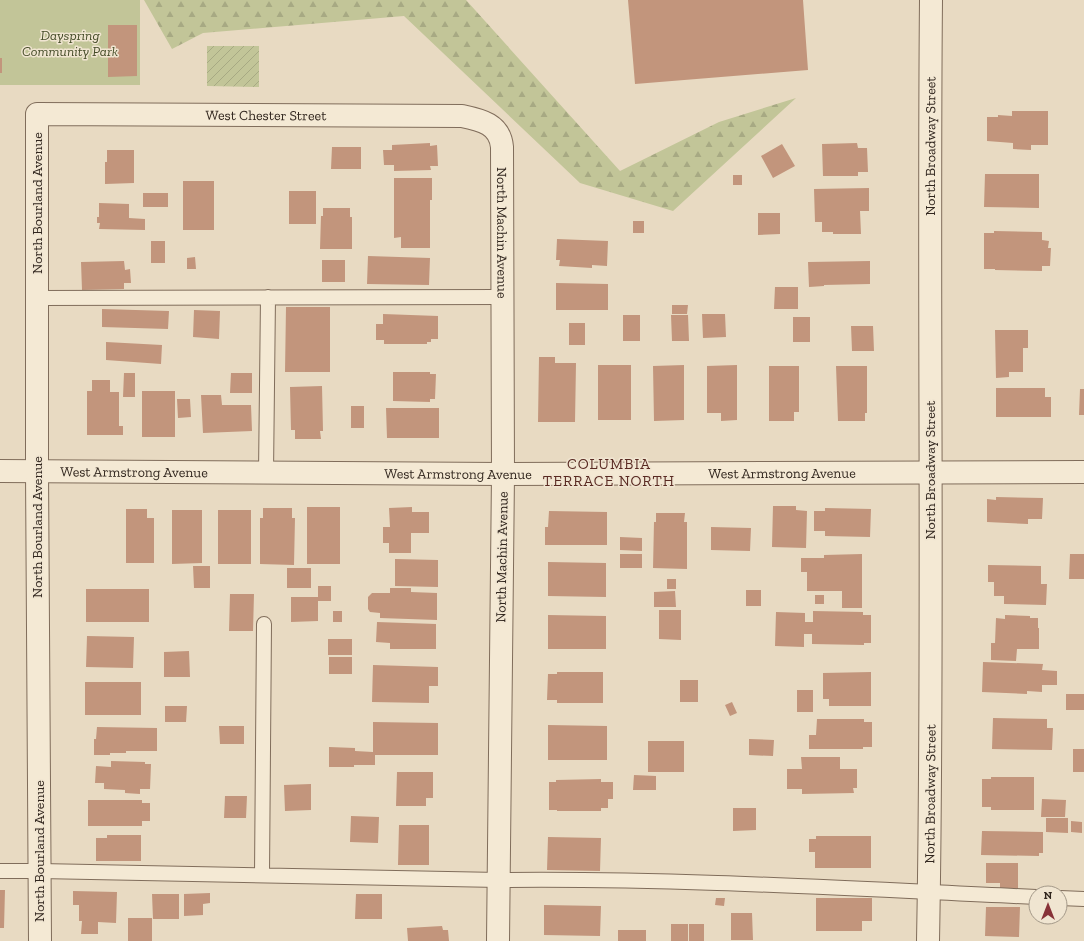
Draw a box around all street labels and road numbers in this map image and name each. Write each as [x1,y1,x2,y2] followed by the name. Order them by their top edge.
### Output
[922,76,939,216] street label: North Broadway Street
[206,106,327,124] street label: West Chester Street
[29,132,46,274] street label: North Bourland Avenue
[494,167,511,299] street label: North Machin Avenue
[922,400,939,540] street label: North Broadway Street
[29,456,46,598] street label: North Bourland Avenue
[60,463,208,481] street label: West Armstrong Avenue
[708,464,856,482] street label: West Armstrong Avenue
[384,465,532,483] street label: West Armstrong Avenue
[492,491,512,623] street label: North Machin Avenue
[921,724,939,864] street label: North Broadway Street
[31,780,48,922] street label: North Bourland Avenue

